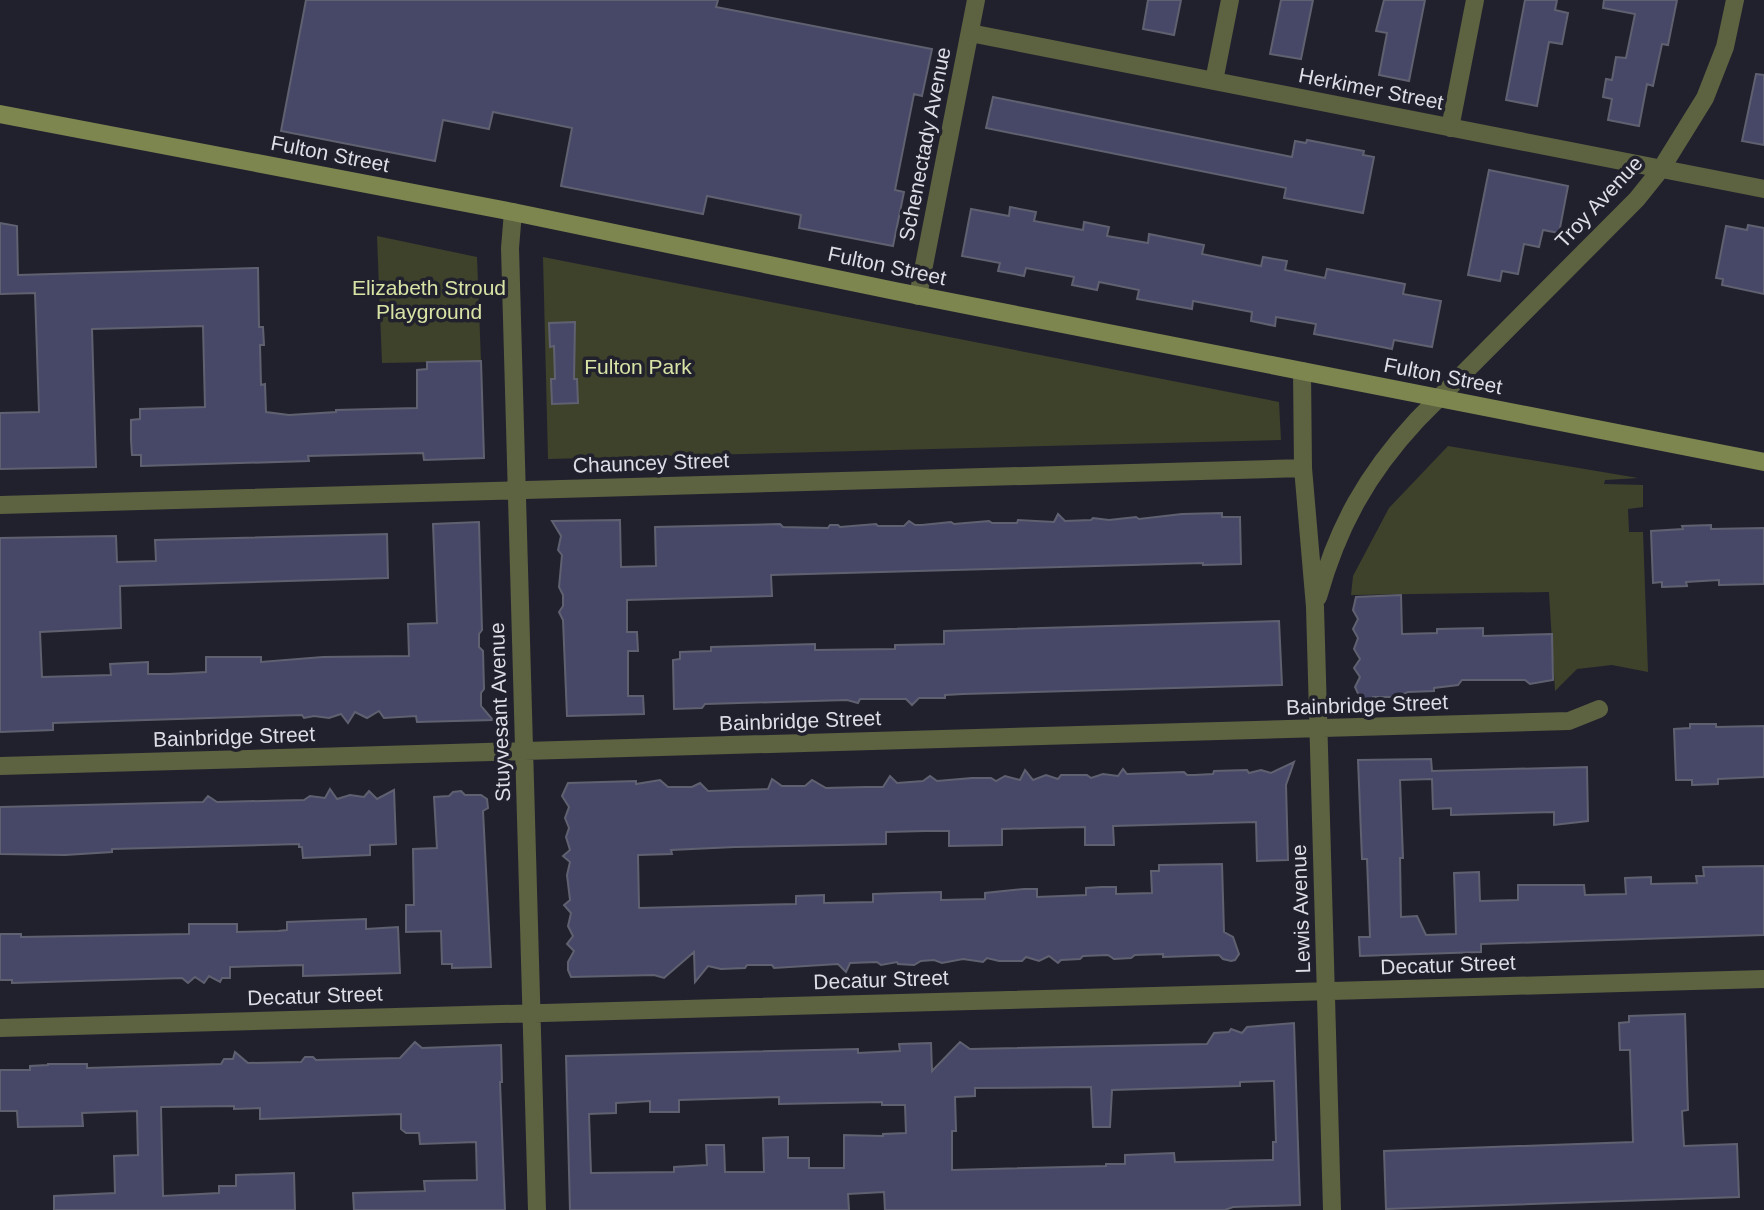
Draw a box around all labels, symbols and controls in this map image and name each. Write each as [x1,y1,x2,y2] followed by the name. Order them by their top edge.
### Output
[894,45,955,243] street label: Schenectady Avenue
[1297,63,1446,114] street label: Herkimer Street
[269,131,391,176] street label: Fulton Street
[1550,151,1647,252] street label: Troy Avenue
[826,242,948,289] street label: Fulton Street
[352,276,506,323] park label: Elizabeth Stroud Playground
[1382,353,1504,398] street label: Fulton Street
[584,355,692,378] park label: Fulton Park
[572,448,730,477] street label: Chauncey Street
[485,622,514,802] street label: Stuyvesant Avenue
[1285,690,1449,719] street label: Bainbridge Street
[718,706,882,735] street label: Bainbridge Street
[152,722,316,751] street label: Bainbridge Street
[1287,844,1314,974] street label: Lewis Avenue
[1380,951,1516,978] street label: Decatur Street
[813,966,949,993] street label: Decatur Street
[247,982,383,1009] street label: Decatur Street

